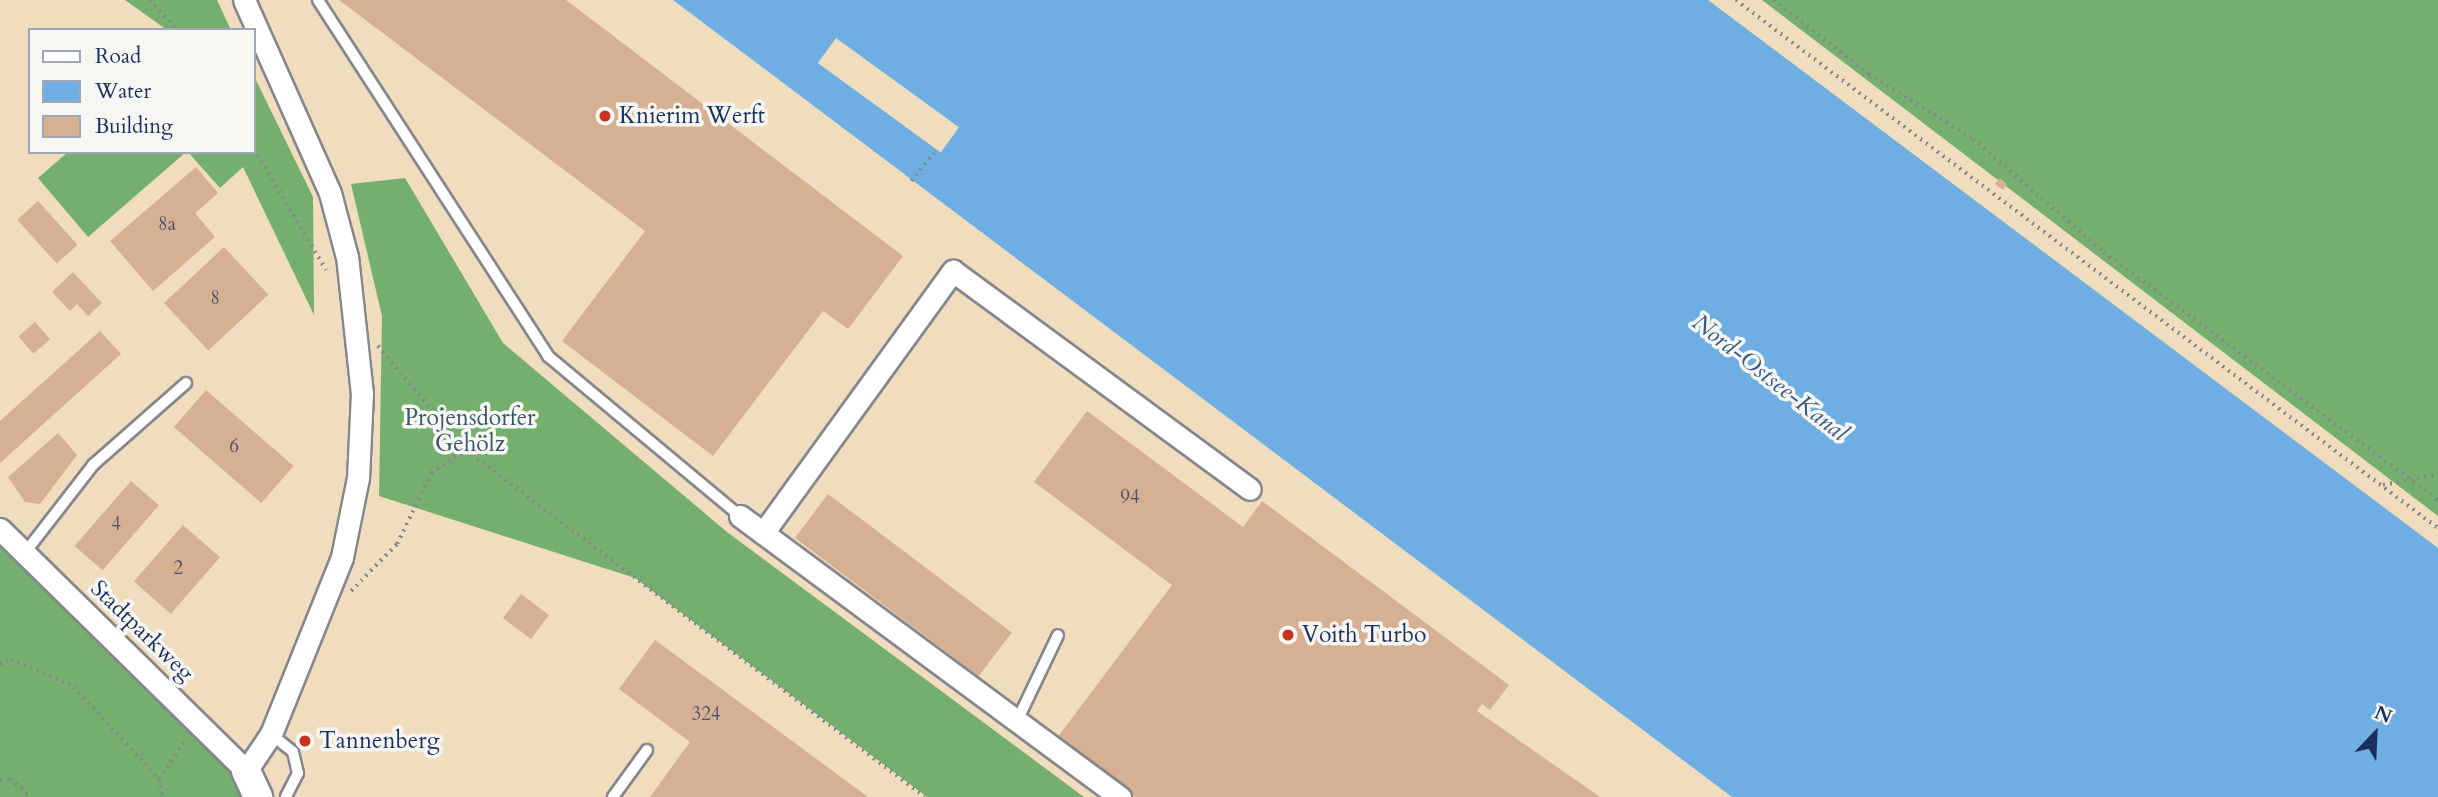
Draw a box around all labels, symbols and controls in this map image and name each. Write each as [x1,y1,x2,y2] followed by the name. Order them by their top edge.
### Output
[28,28,256,154] legend
[95,42,141,71] text: Road
[95,77,151,106] text: Water
[619,102,765,130] place label: Knierim Werft
[597,108,613,124] marker: Knierim Werft
[95,112,173,141] text: Building
[158,214,176,236] house number: 8a
[210,288,220,310] house number: 8
[1686,308,1854,448] water label: Nord-Ostsee-Kanal
[404,404,536,458] park label: Projensdorfer Gehölz
[229,436,239,458] house number: 6
[1120,487,1140,509] house number: 94
[111,514,121,536] house number: 4
[173,558,183,580] house number: 2
[85,575,199,687] street label: Stadtparkweg
[1302,621,1427,649] place label: Voith Turbo
[1280,627,1296,643] marker: Voith Turbo
[2340,699,2410,769] north arrow
[2371,699,2396,730] text: N
[691,704,721,726] house number: 324
[319,727,440,755] place label: Tannenberg
[297,733,313,749] marker: Tannenberg

